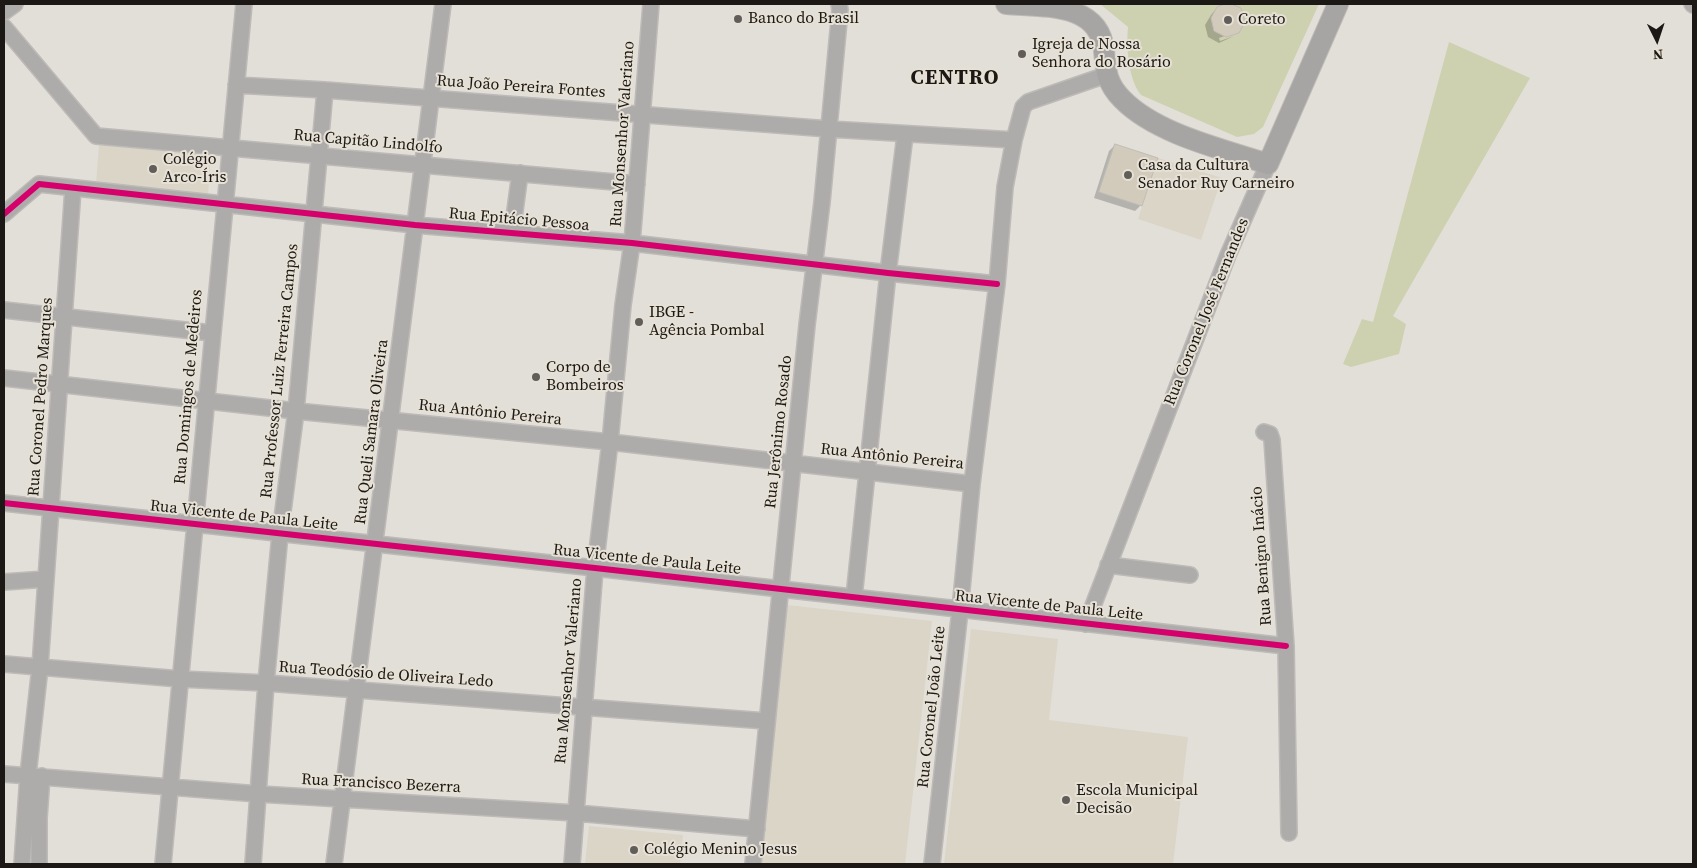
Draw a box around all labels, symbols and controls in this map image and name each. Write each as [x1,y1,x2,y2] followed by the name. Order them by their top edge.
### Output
[748,9,859,29] place label: Banco do Brasil
[1238,10,1286,30] place label: Coreto
[732,13,744,25] marker: Banco do Brasil
[1222,14,1234,26] marker: Coreto
[1632,15,1682,65] north arrow
[1032,35,1171,73] place label: Igreja de Nossa Senhora do Rosário
[607,40,639,228] street label: Rua Monsenhor Valeriano
[1652,45,1664,65] text: N
[1016,48,1028,60] marker: Igreja de Nossa Senhora do Rosário
[910,66,1000,92] district label: CENTRO
[436,72,606,102] street label: Rua João Pereira Fontes
[292,126,444,158] street label: Rua Capitão Lindolfo
[163,150,226,188] place label: Colégio Arco-Íris
[1138,156,1295,194] place label: Casa da Cultura Senador Ruy Carneiro
[147,163,159,175] marker: Colégio Arco-Íris
[1122,169,1134,181] marker: Casa da Cultura Senador Ruy Carneiro
[448,204,590,236] street label: Rua Epitácio Pessoa
[1161,216,1253,408] street label: Rua Coronel José Fernandes
[257,243,303,499] street label: Rua Professor Luiz Ferreira Campos
[171,289,207,485] street label: Rua Domingos de Medeiros
[24,297,58,497] street label: Rua Coronel Pedro Marques
[649,303,765,341] place label: IBGE - Agência Pombal
[633,316,645,328] marker: IBGE - Agência Pombal
[351,338,393,526] street label: Rua Queli Samara Oliveira
[761,354,797,510] street label: Rua Jerônimo Rosado
[546,358,624,396] place label: Corpo de Bombeiros
[530,371,542,383] marker: Corpo de Bombeiros
[417,396,563,430] street label: Rua Antônio Pereira
[819,440,965,474] street label: Rua Antônio Pereira
[1248,486,1276,626] street label: Rua Benigno Inácio
[149,497,339,535] street label: Rua Vicente de Paula Leite
[552,541,742,579] street label: Rua Vicente de Paula Leite
[551,577,587,765] street label: Rua Monsenhor Valeriano
[954,587,1144,625] street label: Rua Vicente de Paula Leite
[914,625,950,789] street label: Rua Coronel João Leite
[278,658,494,692] street label: Rua Teodósio de Oliveira Ledo
[301,770,461,798] street label: Rua Francisco Bezerra
[1076,781,1198,819] place label: Escola Municipal Decisão
[1060,794,1072,806] marker: Escola Municipal Decisão
[644,840,797,860] place label: Colégio Menino Jesus
[628,844,640,856] marker: Colégio Menino Jesus

